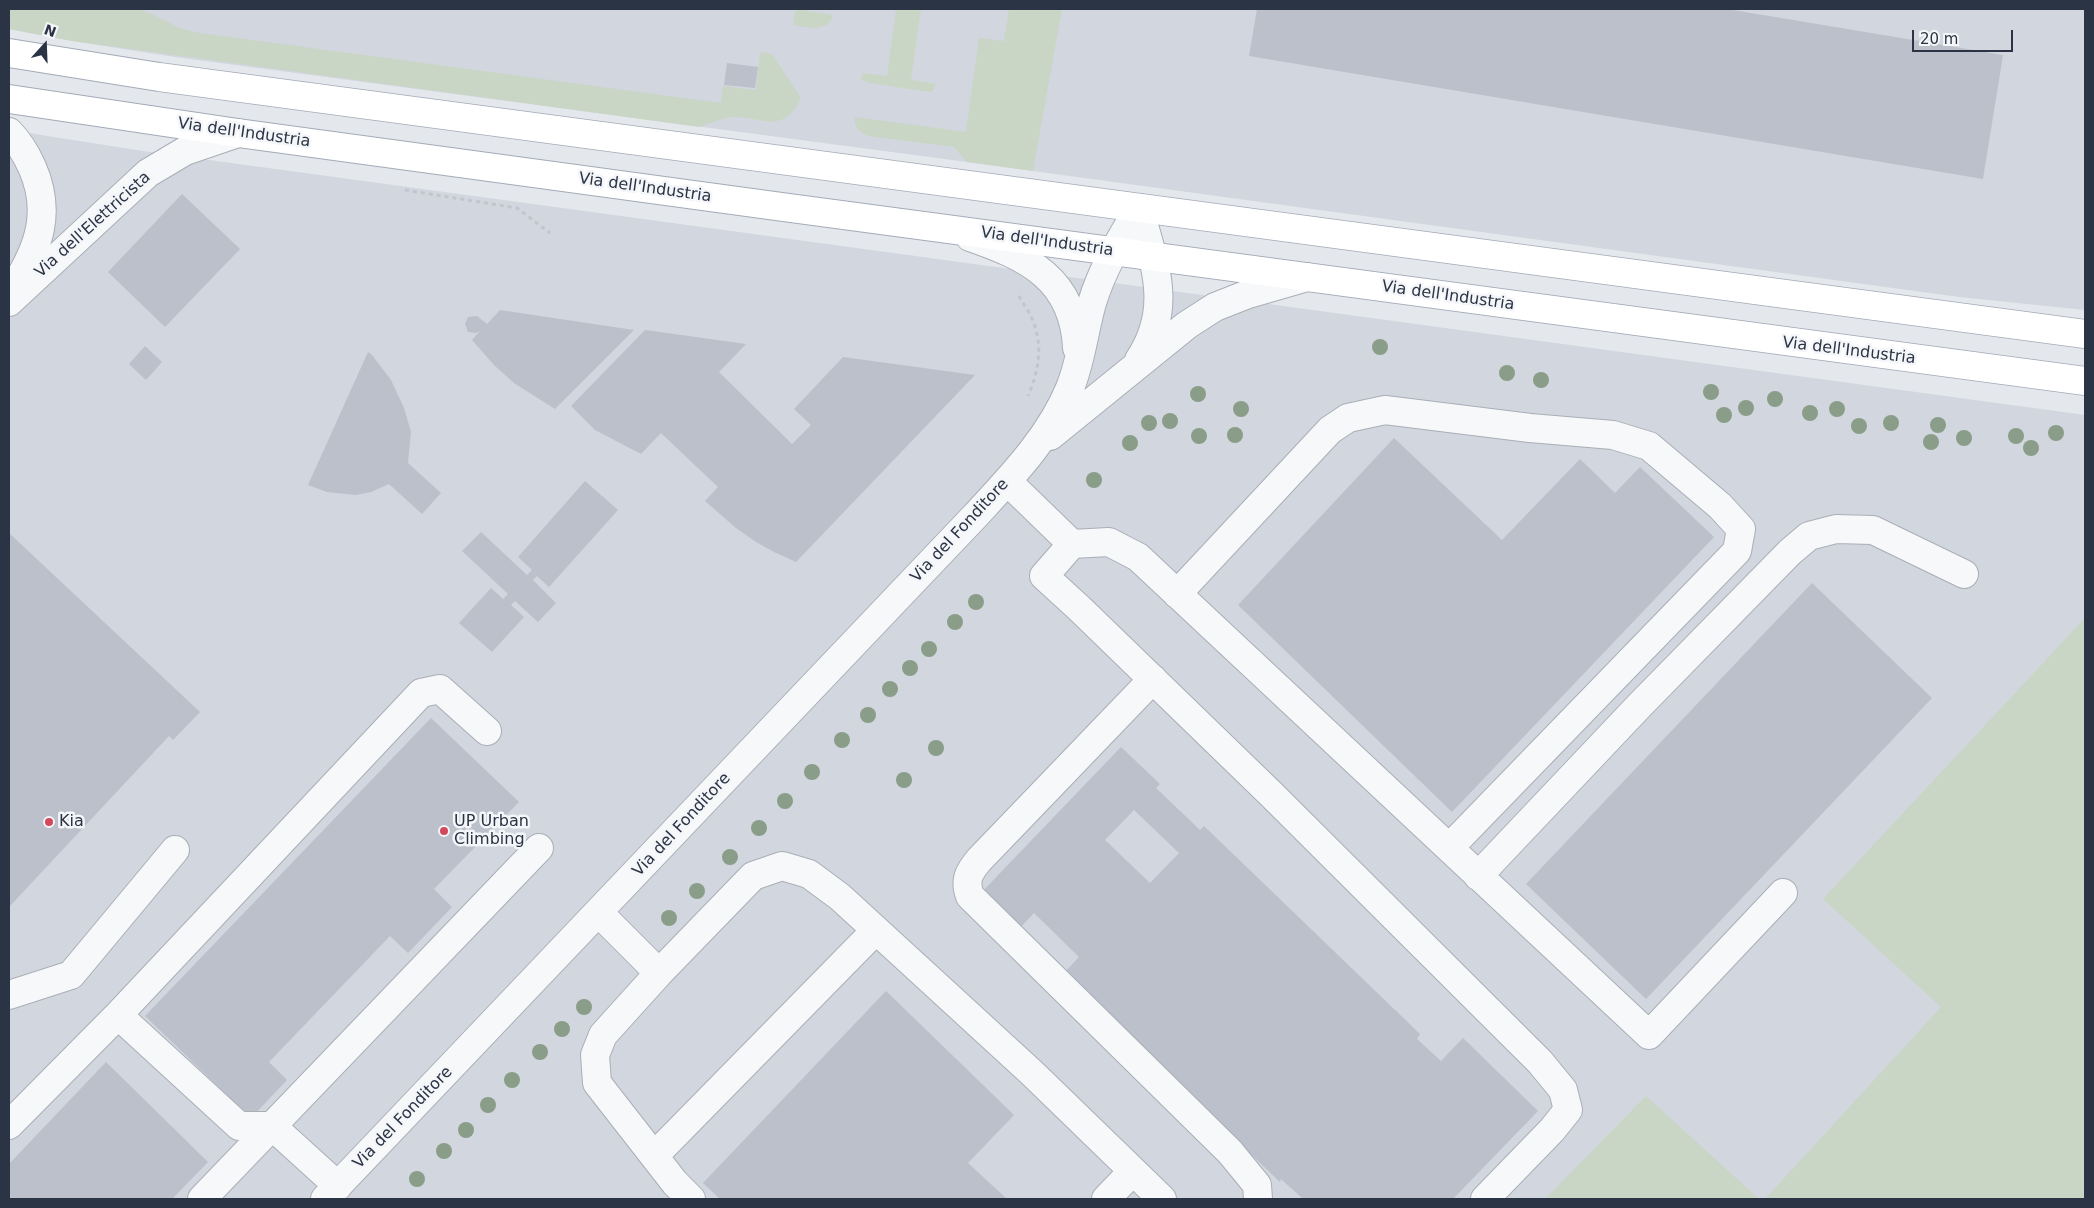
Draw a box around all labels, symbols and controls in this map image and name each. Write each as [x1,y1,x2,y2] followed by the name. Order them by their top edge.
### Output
[20,20,70,70] north arrow
[1914,20,2015,52] scale bar
[42,21,58,40] text: N
[1920,30,1958,48] text: 20 m
[176,114,312,152] street label: Via dell'Industria
[31,168,155,282] street label: Via dell'Elettricista
[577,169,713,207] street label: Via dell'Industria
[979,223,1115,261] street label: Via dell'Industria
[1380,277,1516,315] street label: Via dell'Industria
[1781,333,1917,369] street label: Via dell'Industria
[907,475,1013,587] street label: Via del Fonditore
[629,769,735,881] street label: Via del Fonditore
[59,812,84,832] place label: Kia
[454,812,529,850] place label: UP Urban Climbing
[43,816,55,828] marker: Kia
[438,825,450,837] marker: UP Urban Climbing
[349,1063,457,1173] street label: Via del Fonditore

